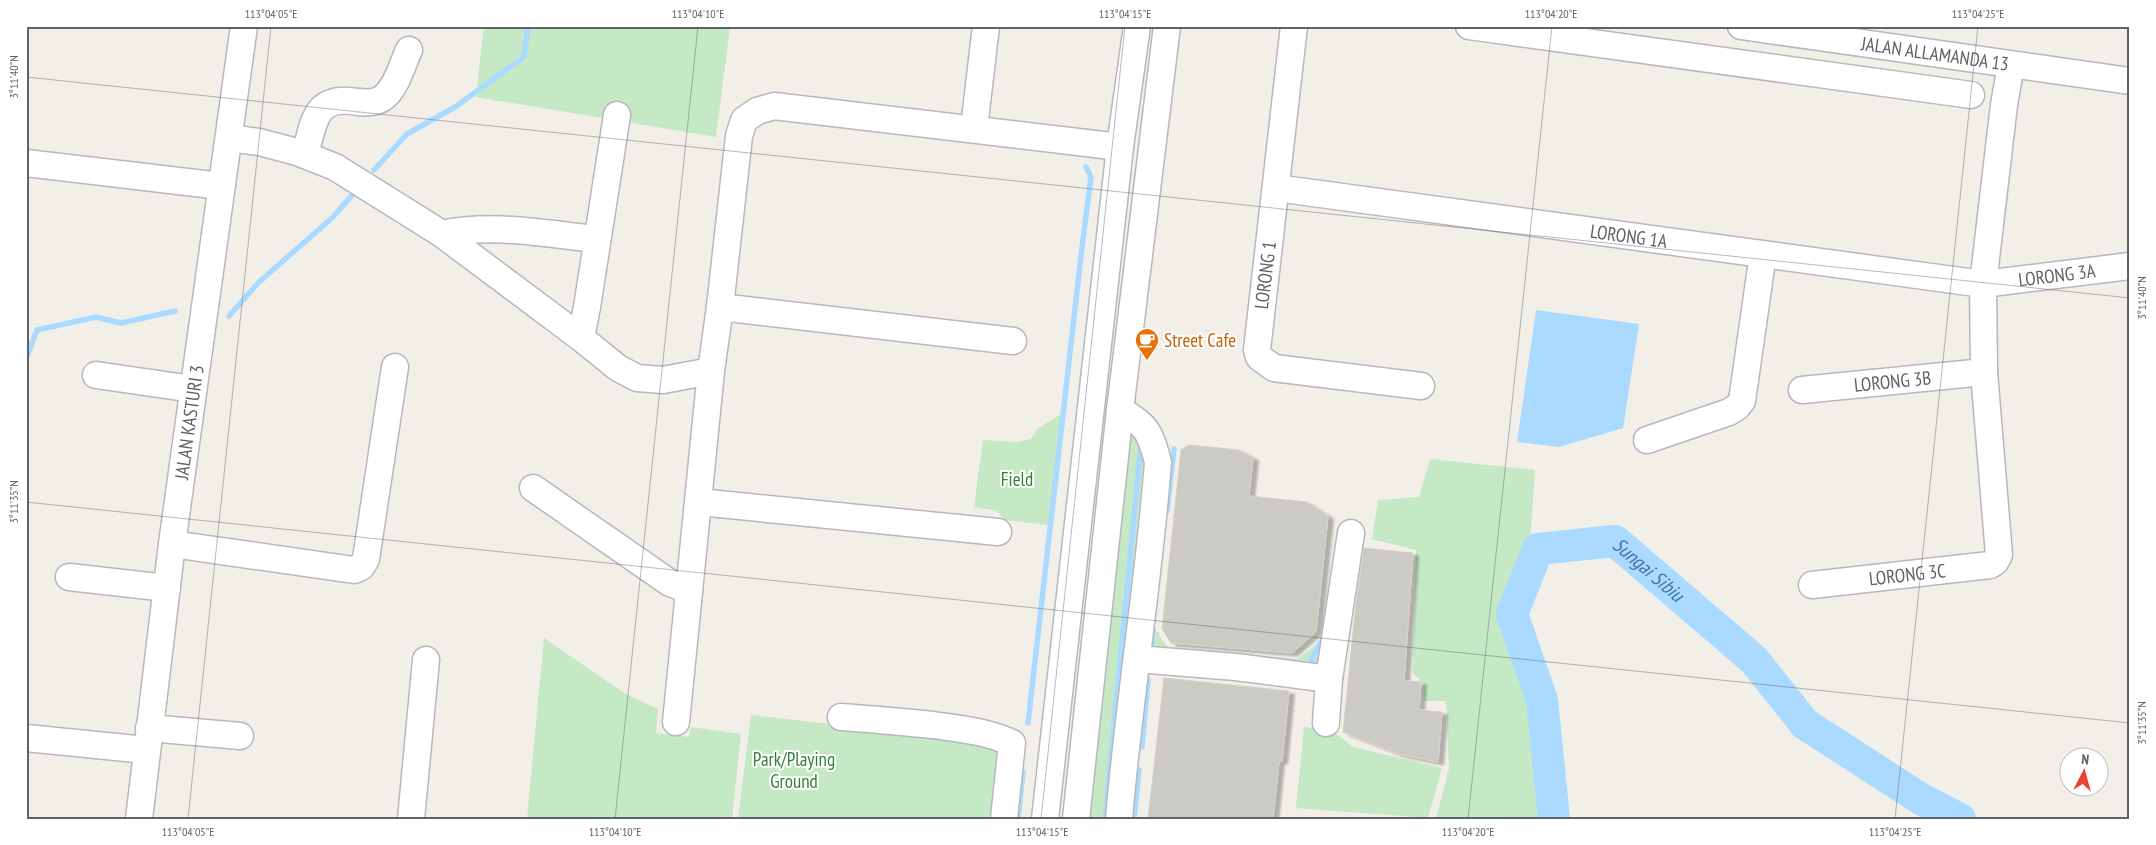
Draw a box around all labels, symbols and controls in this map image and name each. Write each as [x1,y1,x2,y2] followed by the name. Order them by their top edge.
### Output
[245,6,297,21] text: 113°04'05"E
[672,6,724,21] text: 113°04'10"E
[1099,6,1151,21] text: 113°04'15"E
[1525,6,1577,21] text: 113°04'20"E
[1952,6,2004,21] text: 113°04'25"E
[1859,31,2010,76] street label: JALAN ALLAMANDA 13
[6,55,21,99] text: 3°11'40"N
[1589,219,1669,253] street label: LORONG 1A
[1249,240,1281,310] street label: LORONG 1
[2017,258,2097,292] street label: LORONG 3A
[2134,276,2149,320] text: 3°11'40"N
[1134,327,1160,361] cafe icon: Street Cafe
[1164,328,1236,352] place label: Street Cafe
[169,363,209,482] street label: JALAN KASTURI 3
[1853,365,1932,397] street label: LORONG 3B
[1001,467,1033,491] park label: Field
[6,480,21,524] text: 3°11'35"N
[1607,532,1690,608] water label: Sungai Sibiu
[1868,558,1947,591] street label: LORONG 3C
[2134,701,2149,745] text: 3°11'35"N
[753,747,835,793] park label: Park/Playing Ground
[2058,748,2108,798] north arrow
[2081,750,2090,768] text: N
[162,824,214,839] text: 113°04'05"E
[589,824,641,839] text: 113°04'10"E
[1016,824,1068,839] text: 113°04'15"E
[1442,824,1494,839] text: 113°04'20"E
[1869,824,1921,839] text: 113°04'25"E

